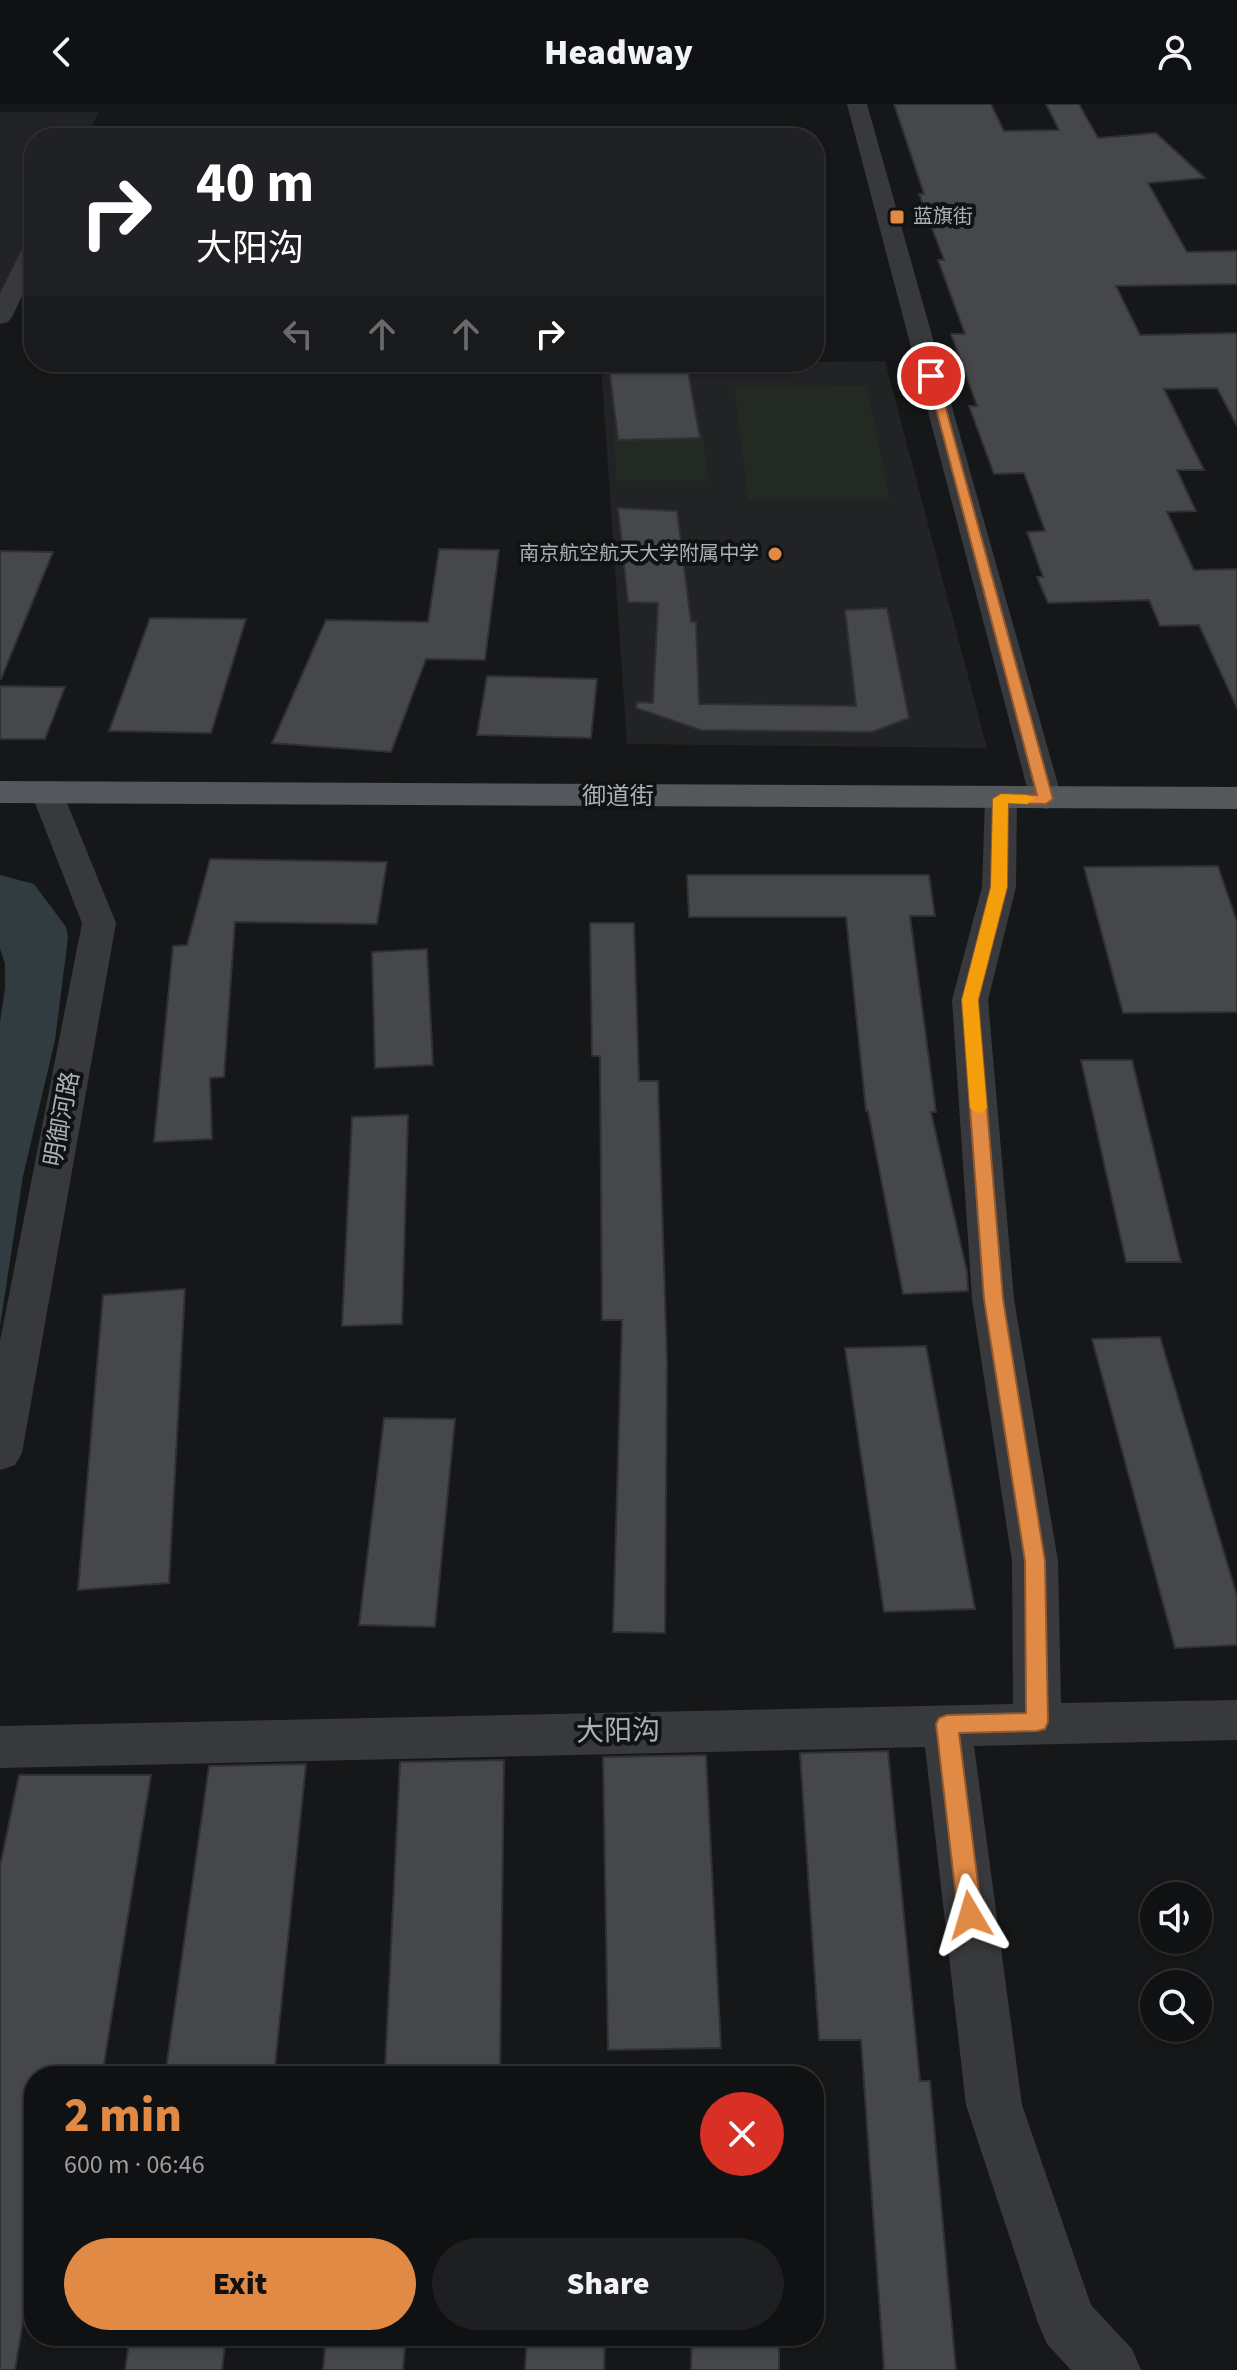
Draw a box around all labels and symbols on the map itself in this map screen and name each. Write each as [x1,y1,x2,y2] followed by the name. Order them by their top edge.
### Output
[913,203,973,231] place label: 蓝旗街
[888,208,906,226] marker: 蓝旗街
[897,342,965,410] pin
[519,540,759,568] place label: 南京航空航天大学附属中学
[766,545,784,563] marker: 南京航空航天大学附属中学
[582,779,654,814] street label: 御道街
[36,1069,88,1169] street label: 明御河路
[576,1710,660,1752] street label: 大阳沟
[928,1873,1012,1957] position arrow

